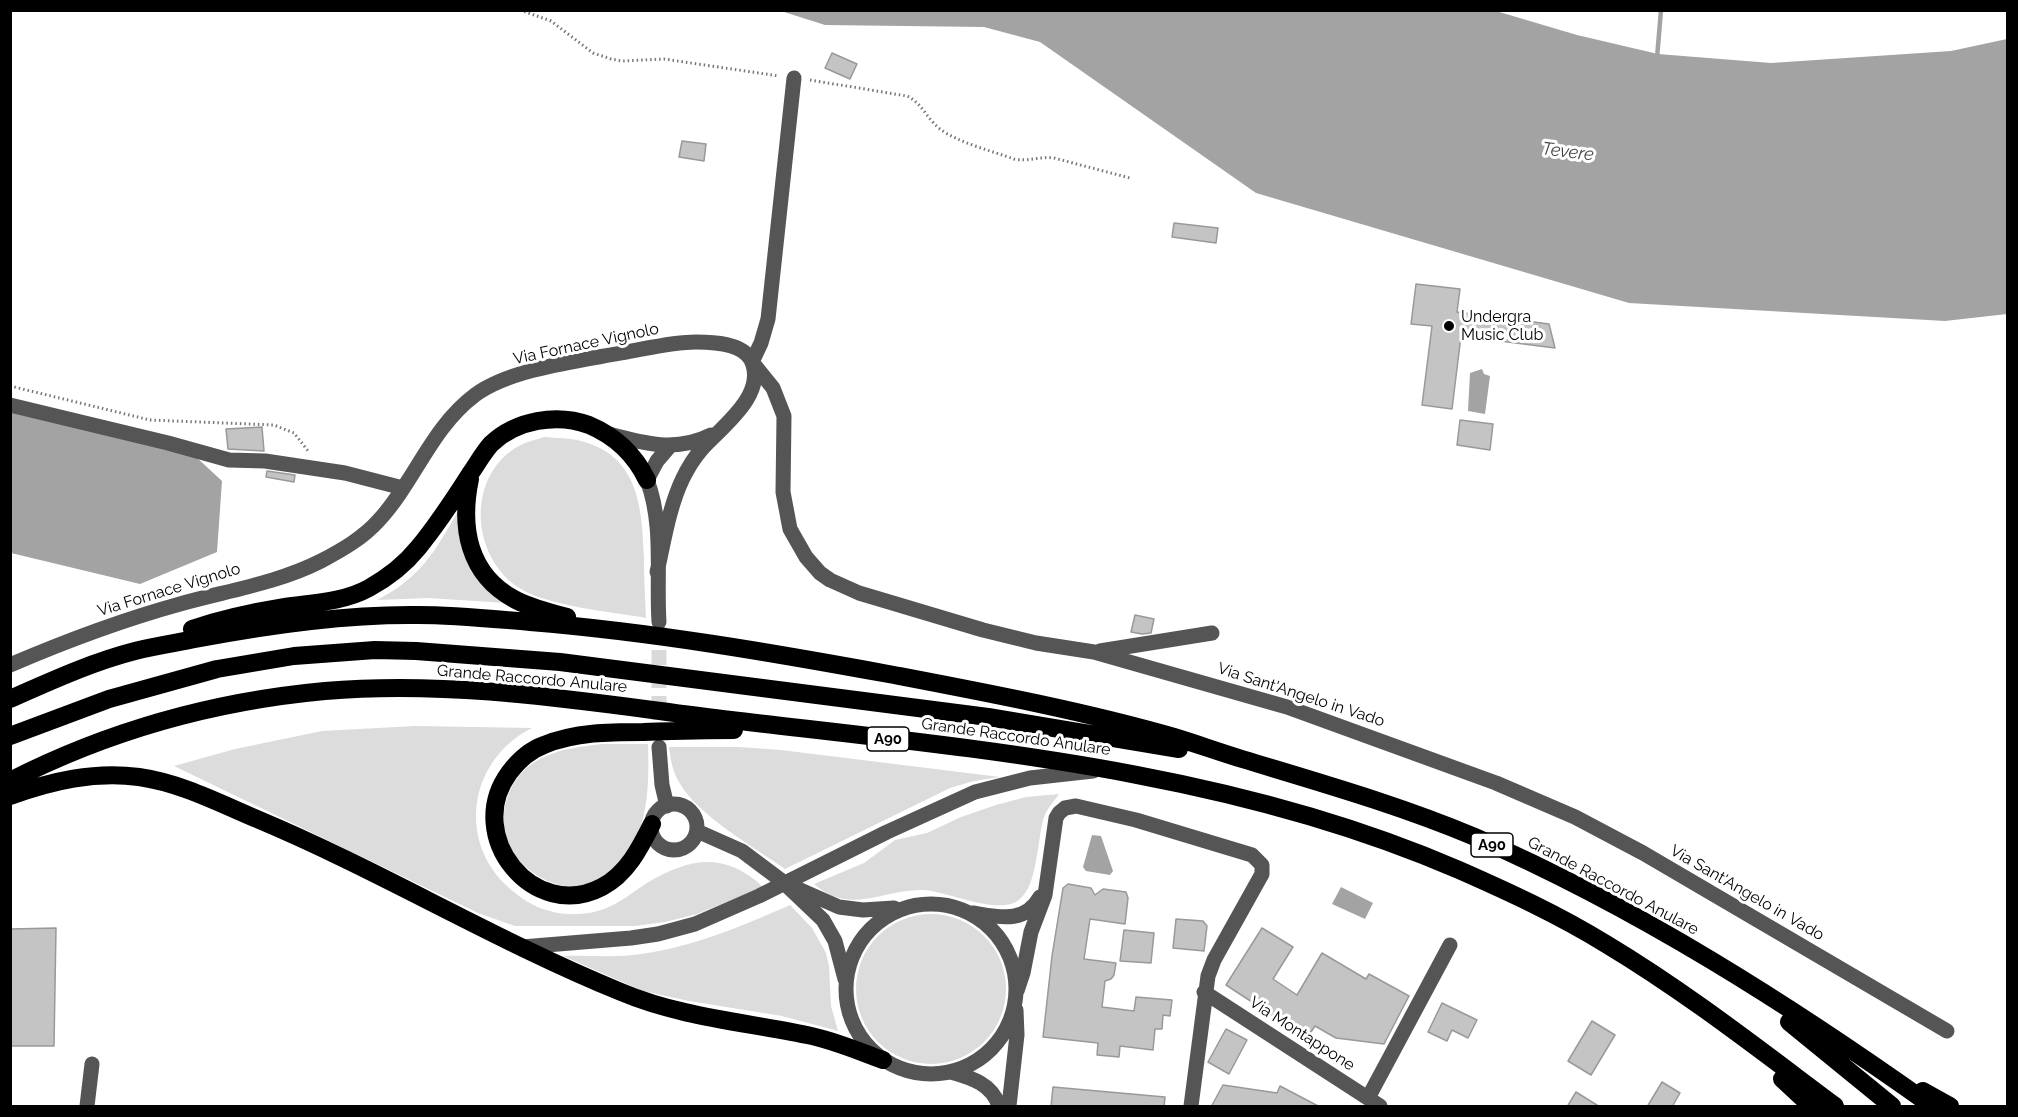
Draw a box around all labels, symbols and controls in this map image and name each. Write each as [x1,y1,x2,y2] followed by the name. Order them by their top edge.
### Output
[1541,138,1595,166] water label: Tevere
[1461,307,1543,345] place label: Undergra Music Club
[511,319,661,369] street label: Via Fornace Vignolo
[1442,319,1456,333] marker: Undergra Music Club
[95,559,243,621] street label: Via Fornace Vignolo
[1215,659,1387,731] street label: Via Sant'Angelo in Vado
[436,661,628,697] street label: Grande Raccordo Anulare
[920,714,1112,760] street label: Grande Raccordo Anulare
[867,727,909,751] road number: A90
[1471,833,1513,857] road number: A90
[1524,833,1702,939] street label: Grande Raccordo Anulare
[1667,841,1827,945] street label: Via Sant'Angelo in Vado
[1246,993,1358,1075] street label: Via Montappone

